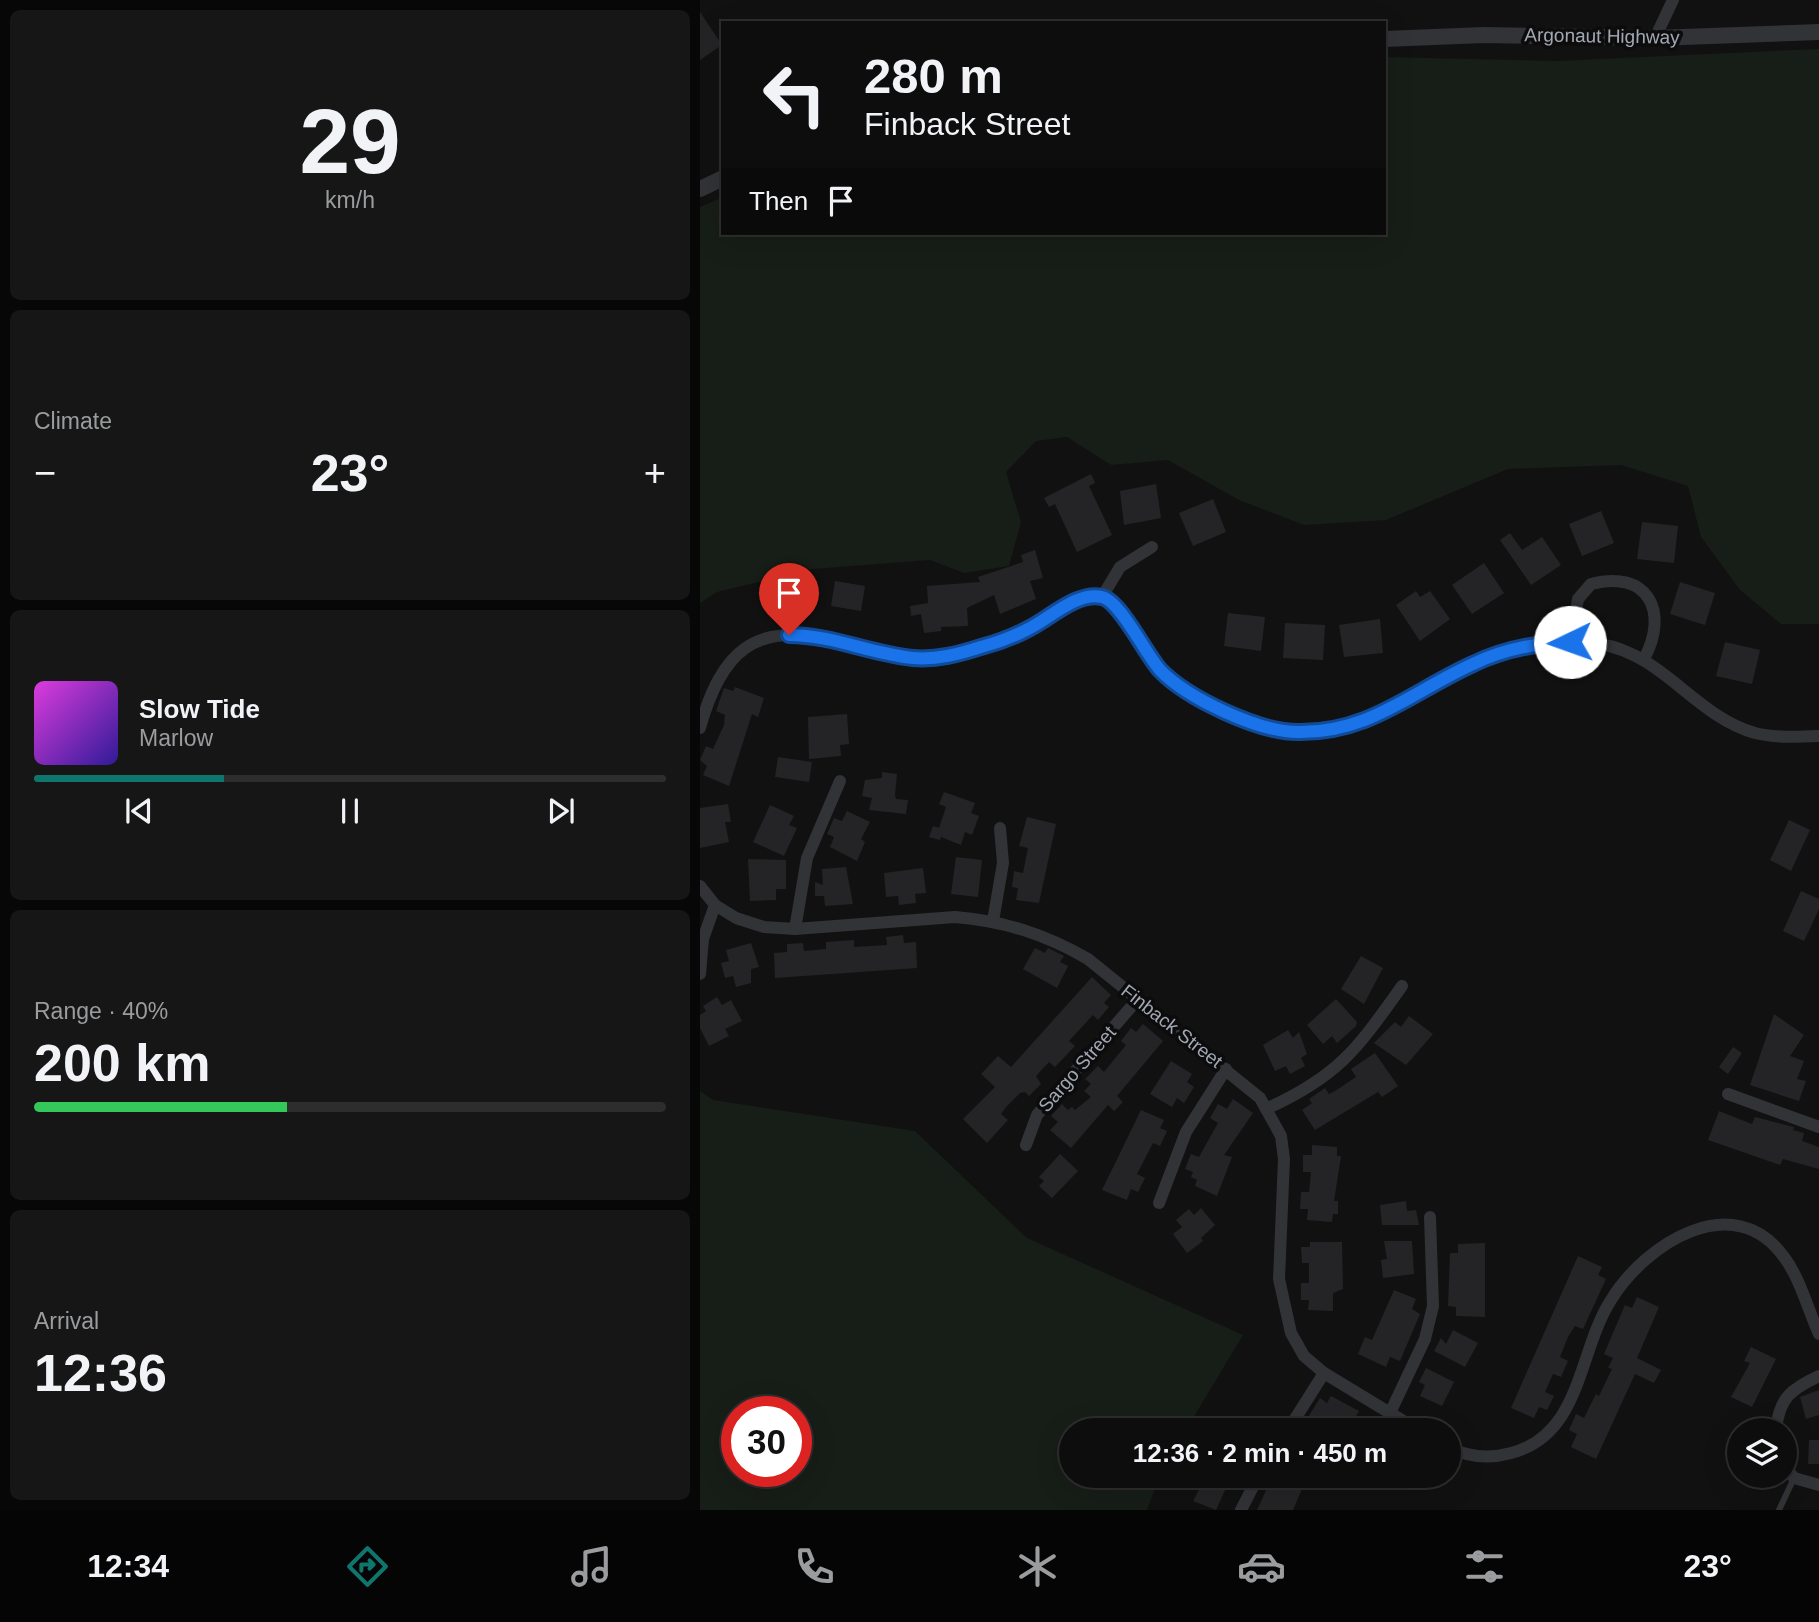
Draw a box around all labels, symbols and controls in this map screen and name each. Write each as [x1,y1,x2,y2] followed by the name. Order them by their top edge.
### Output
[1524,24,1680,48] street label: Argonaut Highway
[749,49,840,140] icon: left
[864,49,1003,103] text: 280 m
[299,91,401,192] text: 29
[864,106,1070,142] text: Finback Street
[822,182,860,220] icon: arrive
[749,186,808,216] text: Then
[325,187,375,213] text: km/h
[34,408,112,434] text: Climate
[311,444,389,502] text: 23°
[34,452,56,494] text: −
[644,452,666,494] text: +
[759,563,819,635] pin
[770,574,808,612] icon: arrive
[1533,605,1607,679] position arrow
[139,694,260,724] text: Slow Tide
[139,725,213,751] text: Marlow
[120,792,158,830] icon: previous
[331,792,369,830] icon: pause
[542,792,580,830] icon: next
[1117,980,1227,1072] street label: Finback Street
[34,998,168,1024] text: Range · 40%
[1034,1021,1120,1116] street label: Sargo Street
[34,1034,210,1092] text: 200 km
[34,1308,99,1334] text: Arrival
[34,1344,167,1402] text: 12:36
[721,1396,812,1487] speed limit sign: 30
[1727,1418,1797,1488] map controls
[1727,1418,1797,1488] button: layers
[1133,1438,1387,1468] text: 12:36 · 2 min · 450 m
[343,1542,392,1591] icon: directions
[567,1542,616,1591] icon: music
[790,1542,839,1591] icon: phone
[1013,1542,1062,1591] icon: climate
[1237,1542,1286,1591] icon: car
[1460,1542,1509,1591] icon: filters
[87,1548,169,1584] text: 12:34
[1683,1548,1732,1584] text: 23°

